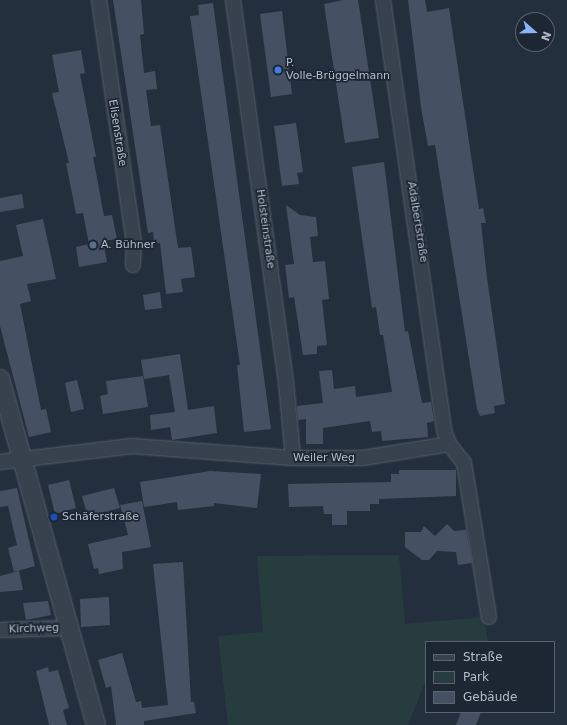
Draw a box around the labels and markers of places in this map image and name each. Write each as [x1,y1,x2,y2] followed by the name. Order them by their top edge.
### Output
[286,57,390,83] place label: P. Volle-Brüggelmann
[273,65,283,75] marker: P. Volle-Brüggelmann
[101,238,155,252] place label: A. Bühner
[88,240,98,250] marker: A. Bühner
[62,510,139,524] place label: Schäferstraße
[49,512,59,522] marker: Schäferstraße

